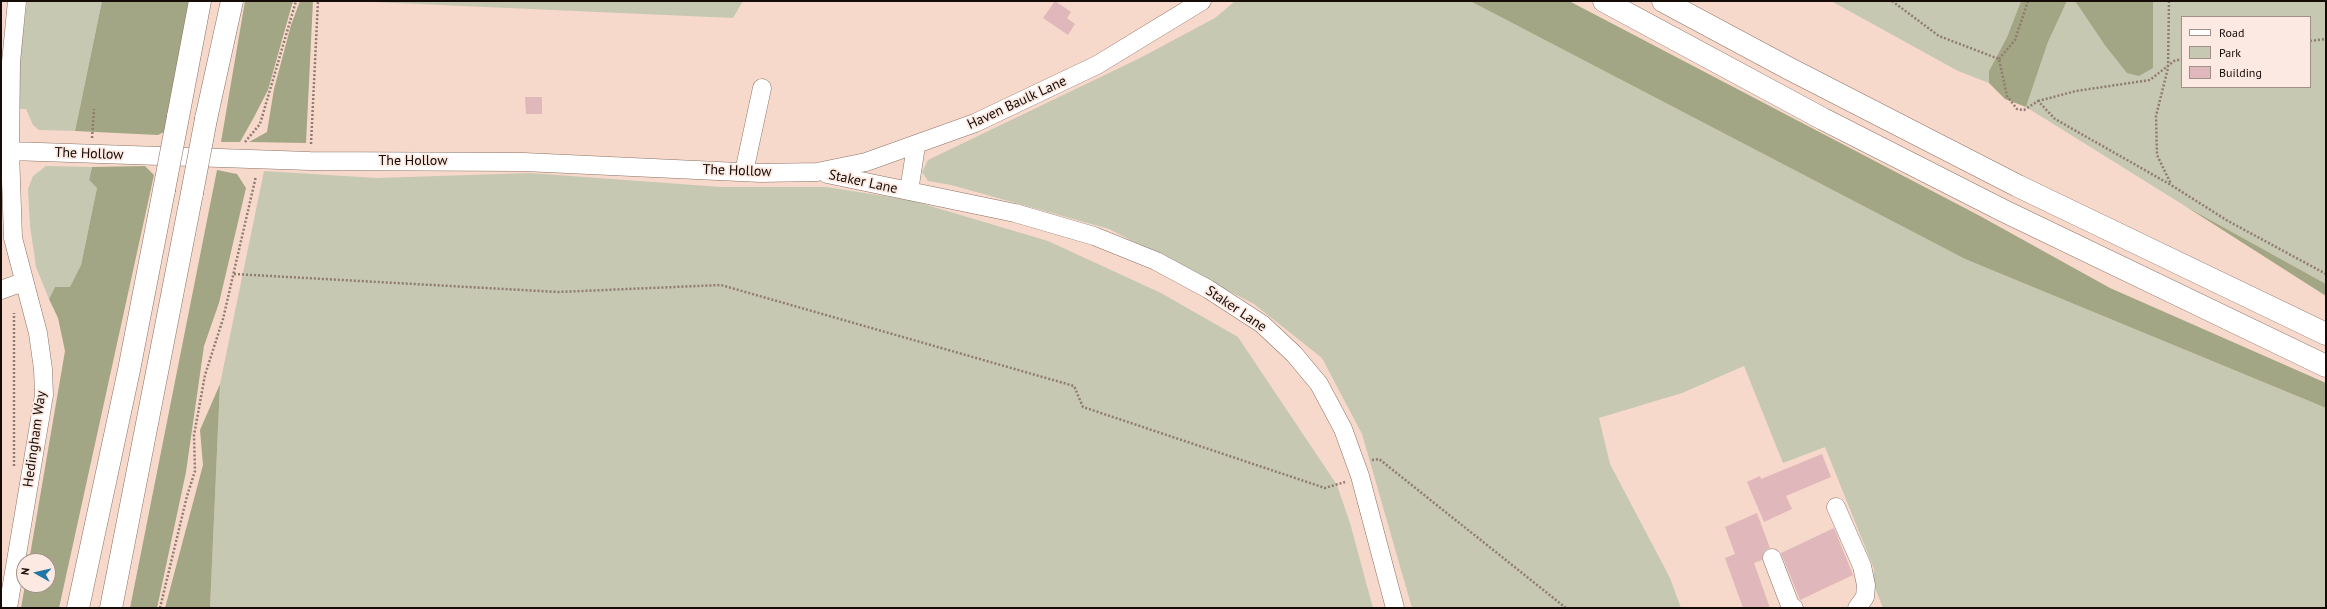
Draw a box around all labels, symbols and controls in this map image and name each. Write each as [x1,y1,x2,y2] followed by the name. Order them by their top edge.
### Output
[2181,16,2311,88] legend
[2219,25,2244,40] text: Road
[2219,45,2241,60] text: Park
[2219,65,2262,80] text: Building
[965,73,1069,133] street label: Haven Baulk Lane
[54,144,124,164] street label: The Hollow
[378,153,448,169] street label: The Hollow
[702,161,772,181] street label: The Hollow
[827,167,899,197] street label: Staker Lane
[1202,282,1270,336] street label: Staker Lane
[20,390,50,488] street label: Hedingham Way
[16,553,56,593] north arrow
[18,567,33,576] text: N

